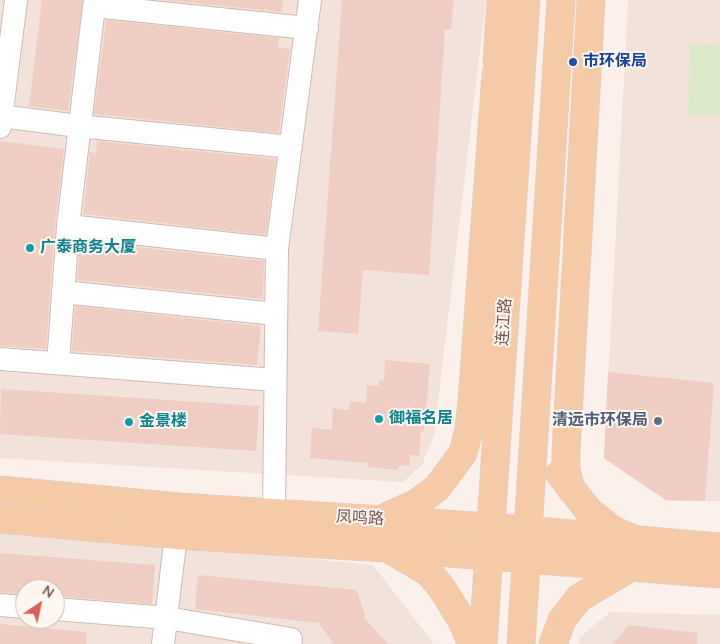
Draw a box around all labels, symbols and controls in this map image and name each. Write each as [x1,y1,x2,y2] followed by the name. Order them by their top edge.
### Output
[583,52,647,72] place label: 市环保局
[567,56,579,68] marker: 市环保局
[40,238,136,258] place label: 广泰商务大厦
[24,242,36,254] marker: 广泰商务大厦
[494,297,516,347] street label: 连江路
[389,409,453,429] place label: 御福名居
[552,411,648,431] place label: 清远市环保局
[139,412,187,432] place label: 金景楼
[373,413,385,425] marker: 御福名居
[652,415,664,427] marker: 清远市环保局
[123,416,135,428] marker: 金景楼
[336,508,384,530] street label: 凤鸣路
[15,579,65,629] north arrow
[38,581,58,603] text: N

